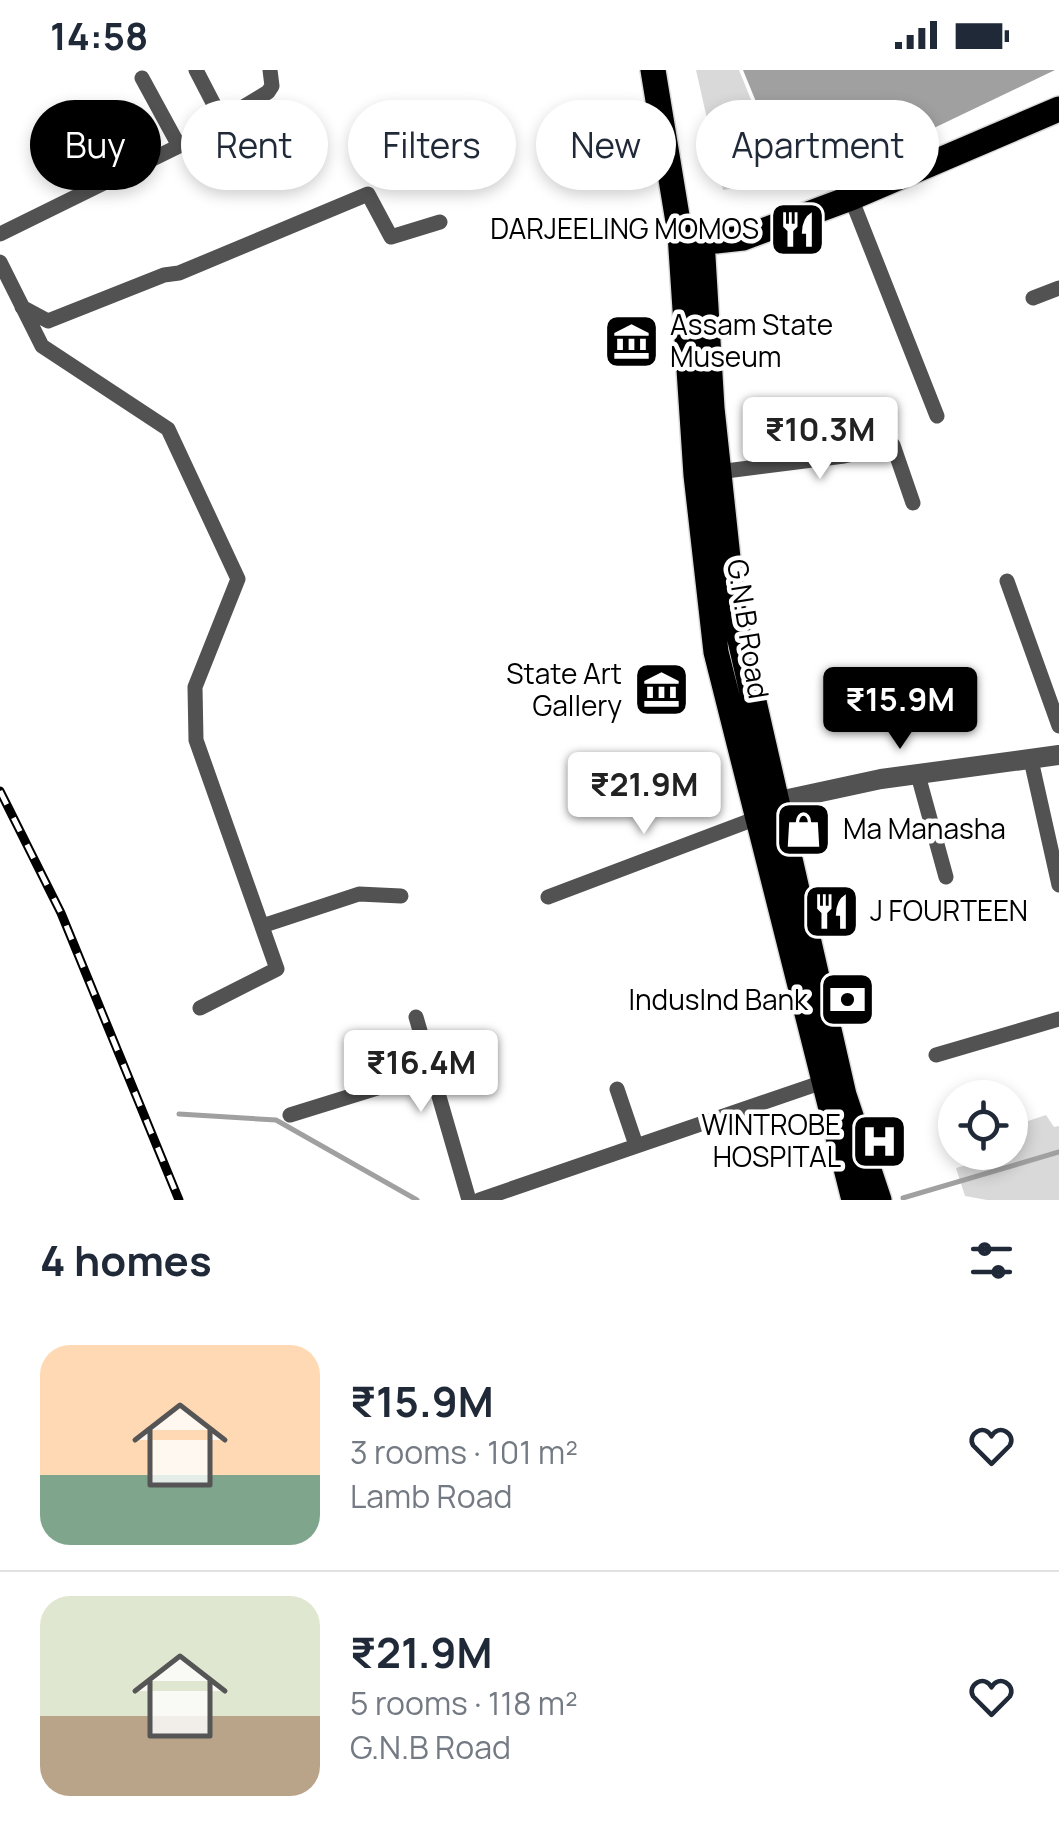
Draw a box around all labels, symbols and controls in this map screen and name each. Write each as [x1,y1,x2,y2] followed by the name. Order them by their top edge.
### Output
[50,9,148,61] text: 14:58
[30,100,161,190] chip: Buy
[181,100,328,190] chip: Rent
[348,100,516,190] chip: Filters
[536,100,676,190] chip: New
[696,100,939,190] chip: Apartment
[768,199,828,259] restaurant icon: DARJEELING MOMOS
[490,209,759,247] place label: DARJEELING MOMOS
[670,305,833,375] place label: Assam State Museum
[601,311,661,371] museum icon: Assam State Museum
[739,397,901,482] pin: ₹10.3M
[765,407,875,451] text: ₹10.3M
[719,556,779,701] street label: G.N.B Road
[506,654,622,724] place label: State Art Gallery
[631,660,691,720] museum icon: State Art Gallery
[819,667,981,752] pin: ₹15.9M
[845,677,955,721] text: ₹15.9M
[563,752,725,837] pin: ₹21.9M
[590,762,698,806] text: ₹21.9M
[774,799,834,859] shop icon: Ma Manasha
[843,809,1006,847] place label: Ma Manasha
[801,881,861,941] restaurant icon: J FOURTEEN
[870,891,1028,929] place label: J FOURTEEN
[817,970,877,1030] bank icon: IndusInd Bank
[628,980,809,1018] place label: IndusInd Bank
[340,1030,502,1115] pin: ₹16.4M
[366,1040,476,1084] text: ₹16.4M
[938,1080,1028,1170] map controls
[938,1080,1028,1170] button: locate
[701,1105,841,1175] place label: WINTROBE HOSPITAL
[850,1111,910,1171] hospital icon: WINTROBE HOSPITAL
[40,1231,212,1289] text: 4 homes
[964,1233,1019,1288] icon: filters
[350,1372,494,1430] text: ₹15.9M
[120,1385,240,1505] icon: home
[964,1418,1019,1473] icon: heart
[350,1430,578,1474] text: 3 rooms · 101 m²
[350,1474,512,1518] text: Lamb Road
[350,1623,492,1681] text: ₹21.9M
[120,1636,240,1756] icon: home
[964,1669,1019,1724] icon: heart
[350,1681,578,1725] text: 5 rooms · 118 m²
[350,1725,511,1769] text: G.N.B Road

